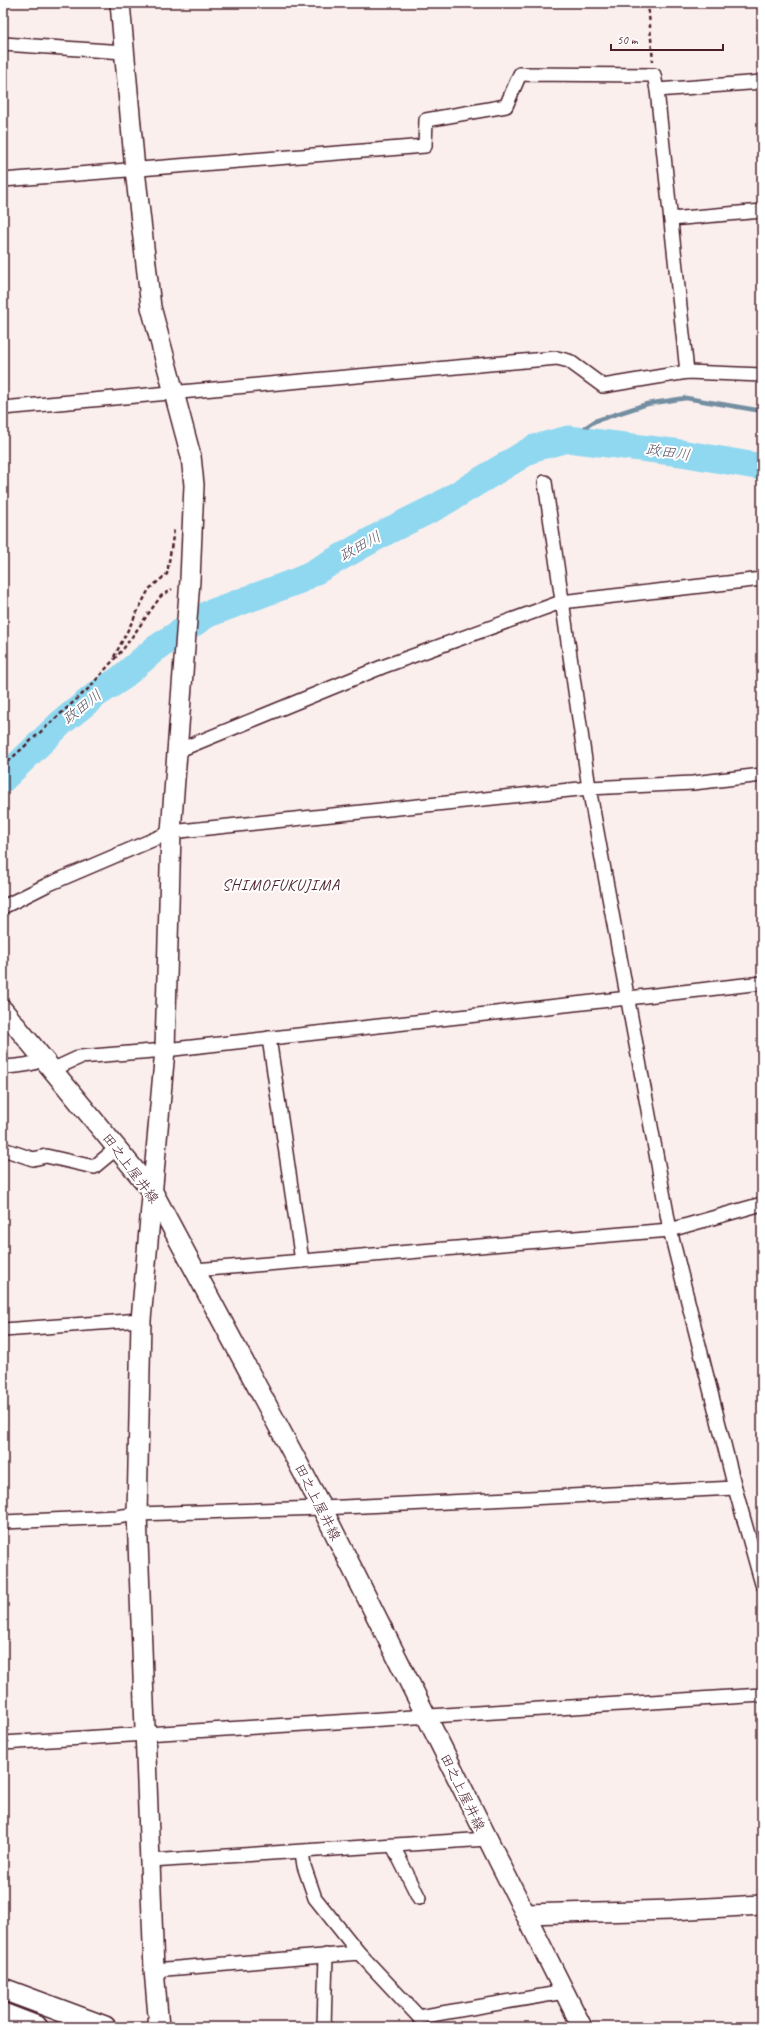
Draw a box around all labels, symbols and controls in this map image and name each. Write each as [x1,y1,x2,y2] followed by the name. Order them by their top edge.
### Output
[611,26,723,52] scale bar
[617,32,639,48] text: 50 m
[644,440,692,465] water label: 政田川
[336,527,385,566] water label: 政田川
[59,686,106,729] water label: 政田川
[222,875,340,895] district label: SHIMOFUKUJIMA
[99,1130,163,1207] street label: 田之上屋井線
[291,1461,344,1544] street label: 田之上屋井線
[436,1751,489,1834] street label: 田之上屋井線

